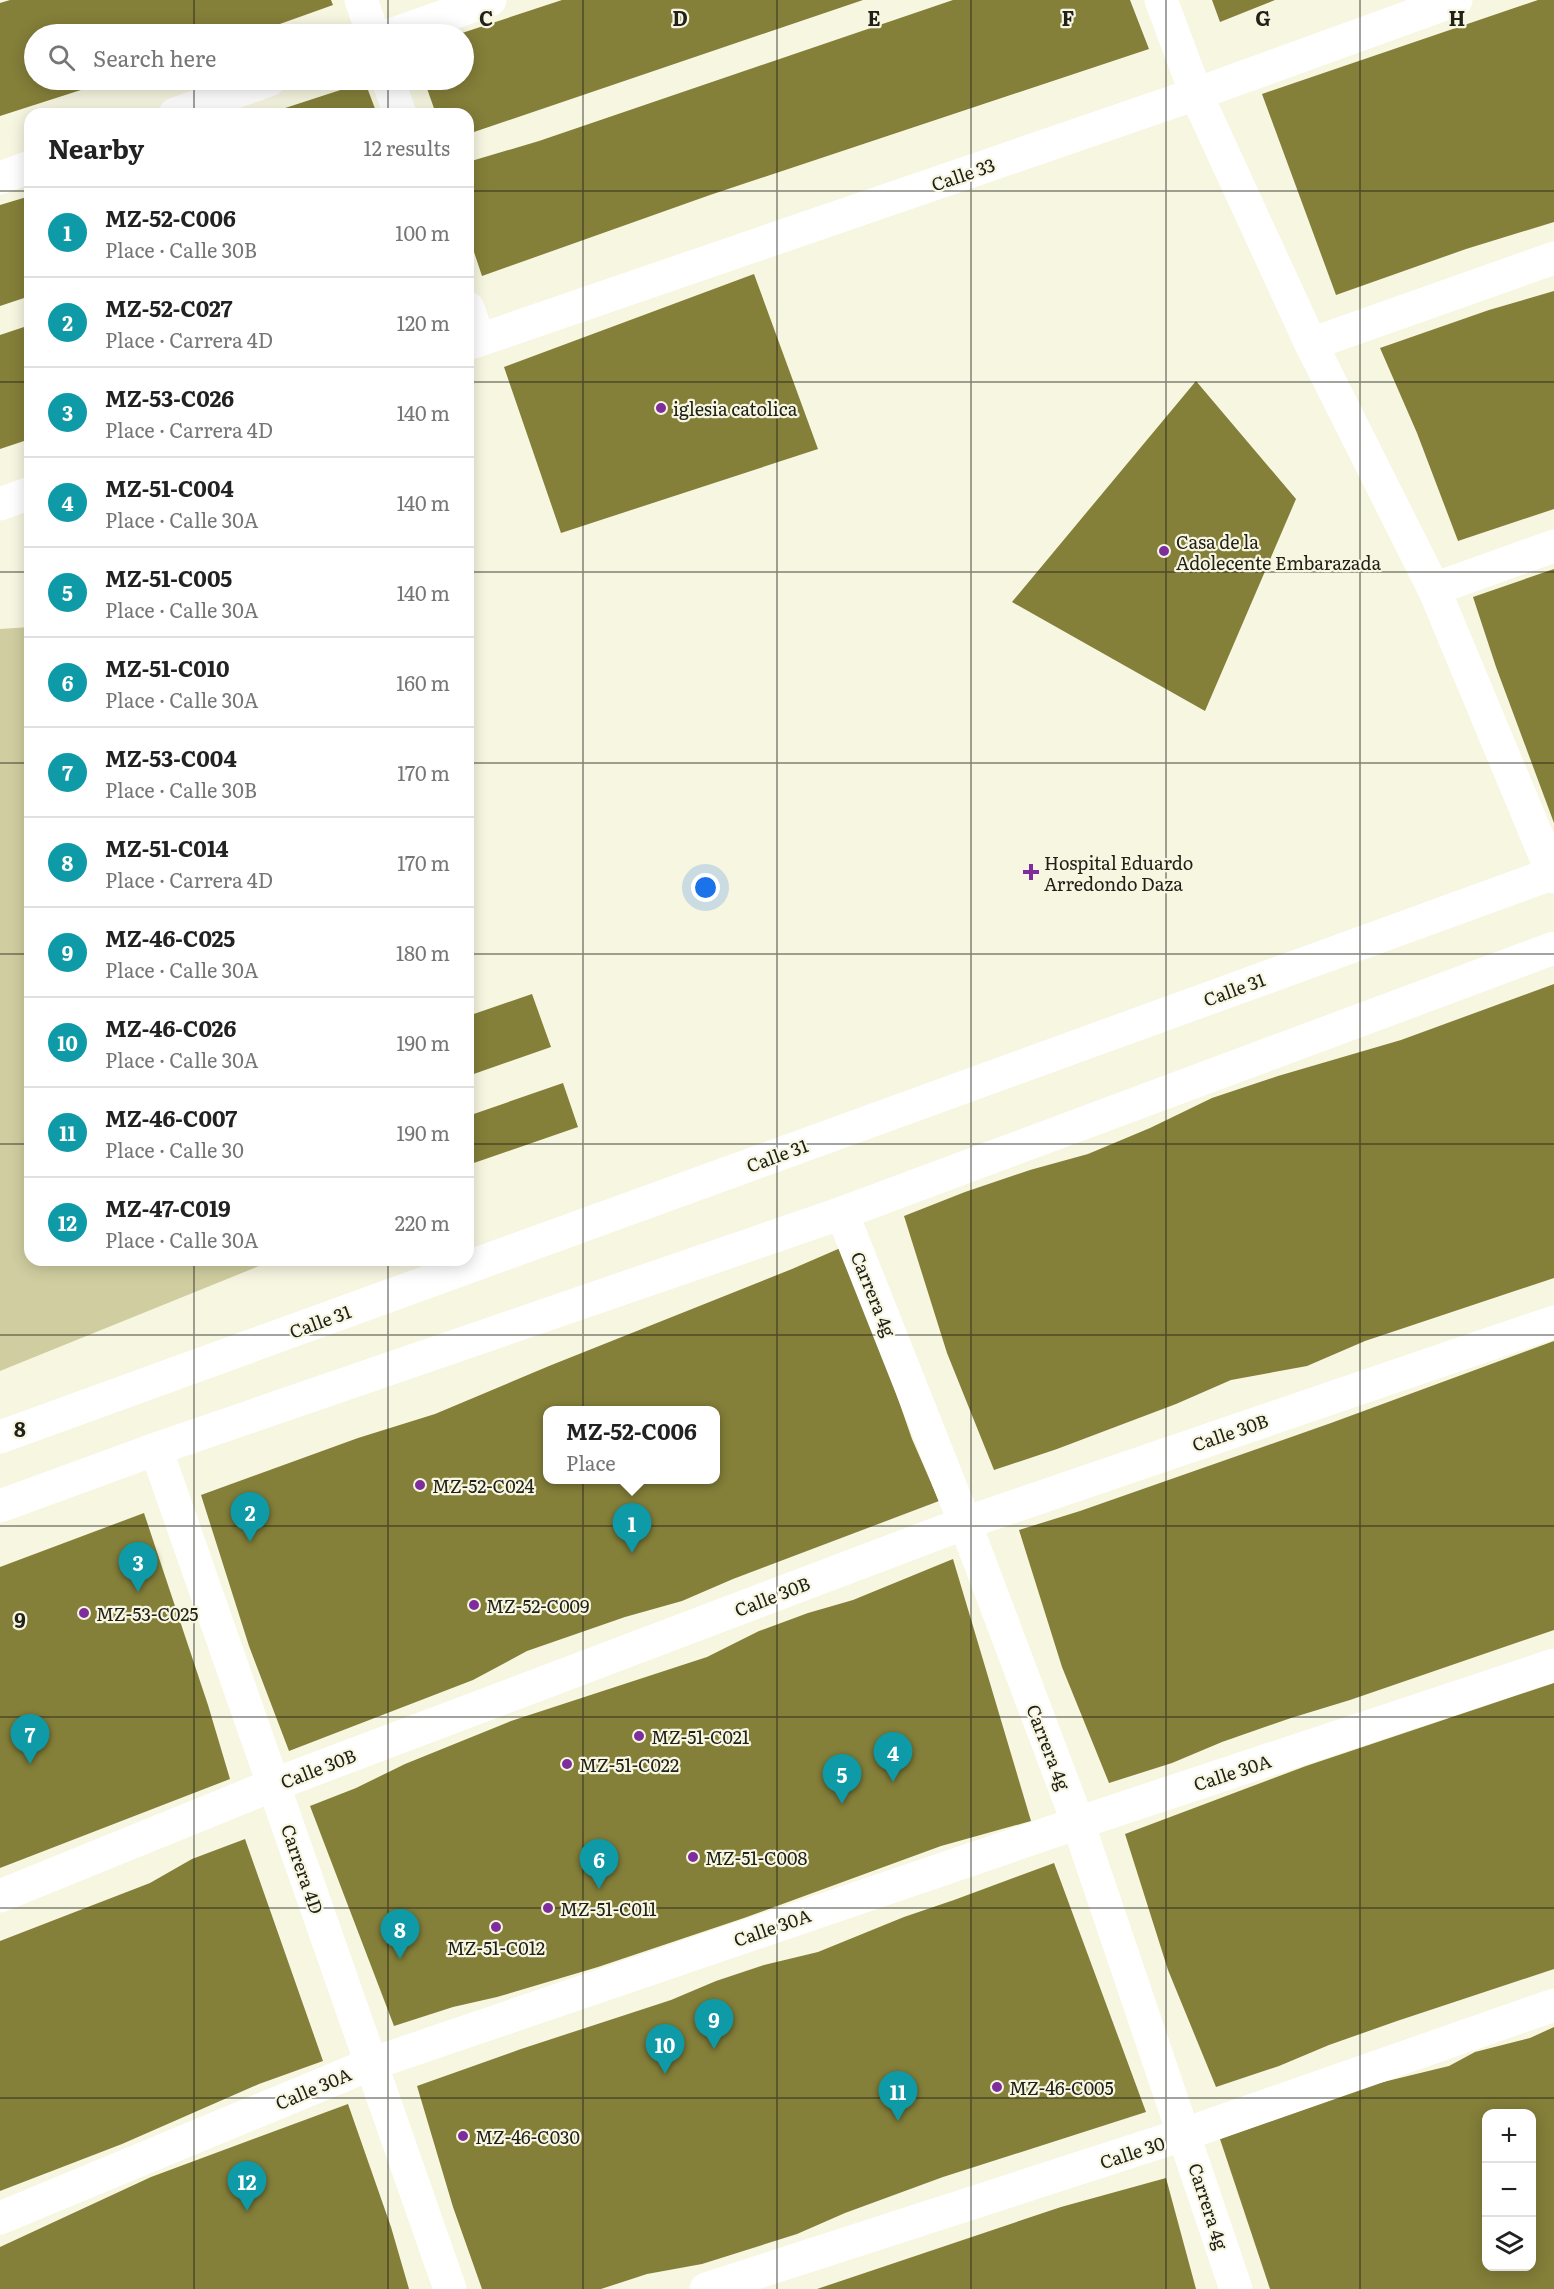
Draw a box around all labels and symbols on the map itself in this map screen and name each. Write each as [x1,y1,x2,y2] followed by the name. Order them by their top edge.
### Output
[479,2,493,32] text: C
[672,2,688,32] text: D
[867,2,881,32] text: E
[1062,2,1075,32] text: F
[1255,2,1271,32] text: G
[1449,2,1465,32] text: H
[927,151,999,197] street label: Calle 33
[673,395,798,422] place label: iglesia catolica
[654,401,668,415] marker: iglesia catolica
[1176,528,1381,576] place label: Casa de la Adolecente Embarazada
[1157,544,1171,558] marker: Casa de la Adolecente Embarazada
[1044,849,1193,897] place label: Hospital Eduardo Arredondo Daza
[1022,863,1040,881] marker: Hospital Eduardo Arredondo Daza
[691,873,720,902] your location
[1199,965,1269,1013] street label: Calle 31
[742,1131,812,1179] street label: Calle 31
[845,1247,904,1342] street label: Carrera 4g
[285,1297,355,1345] street label: Calle 31
[1188,1406,1272,1458] street label: Calle 30B
[14,1413,26,1443] text: 8
[432,1472,535,1499] place label: MZ-52-C024
[413,1478,427,1492] marker: MZ-52-C024
[230,1492,270,1542] pin: 2
[612,1504,652,1553] pin: 1
[118,1542,158,1592] pin: 3
[730,1569,814,1623] street label: Calle 30B
[486,1592,589,1619] place label: MZ-52-C009
[467,1598,481,1612] marker: MZ-52-C009
[96,1600,199,1627] place label: MZ-53-C025
[14,1604,26,1634] text: 9
[77,1606,91,1620] marker: MZ-53-C025
[1020,1700,1078,1795] street label: Carrera 4g
[10,1714,50,1764] pin: 7
[651,1723,749,1750] place label: MZ-51-C021
[632,1729,646,1743] marker: MZ-51-C021
[874,1732,912,1782] pin: 4
[276,1741,360,1795] street label: Calle 30B
[1190,1747,1274,1797] street label: Calle 30A
[579,1751,679,1778] place label: MZ-51-C022
[822,1754,862,1804] pin: 5
[560,1757,574,1771] marker: MZ-51-C022
[275,1820,331,1918] street label: Carrera 4D
[580,1840,618,1889] pin: 6
[705,1844,807,1871] place label: MZ-51-C008
[686,1850,700,1864] marker: MZ-51-C008
[560,1895,657,1922] place label: MZ-51-C011
[541,1901,555,1915] marker: MZ-51-C011
[730,1901,814,1953] street label: Calle 30A
[380,1910,420,1959] pin: 8
[489,1920,503,1934] marker: MZ-51-C012
[447,1934,545,1961] place label: MZ-51-C012
[694,2000,734,2049] pin: 9
[646,2024,684,2074] pin: 10
[271,2060,355,2116] street label: Calle 30A
[878,2072,918,2121] pin: 11
[1009,2074,1114,2101] place label: MZ-46-C005
[990,2080,1004,2094] marker: MZ-46-C005
[475,2123,580,2150] place label: MZ-46-C030
[456,2129,470,2143] marker: MZ-46-C030
[1096,2129,1168,2175] street label: Calle 30
[1182,2159,1236,2254] street label: Carrera 4g
[228,2162,266,2211] pin: 12

